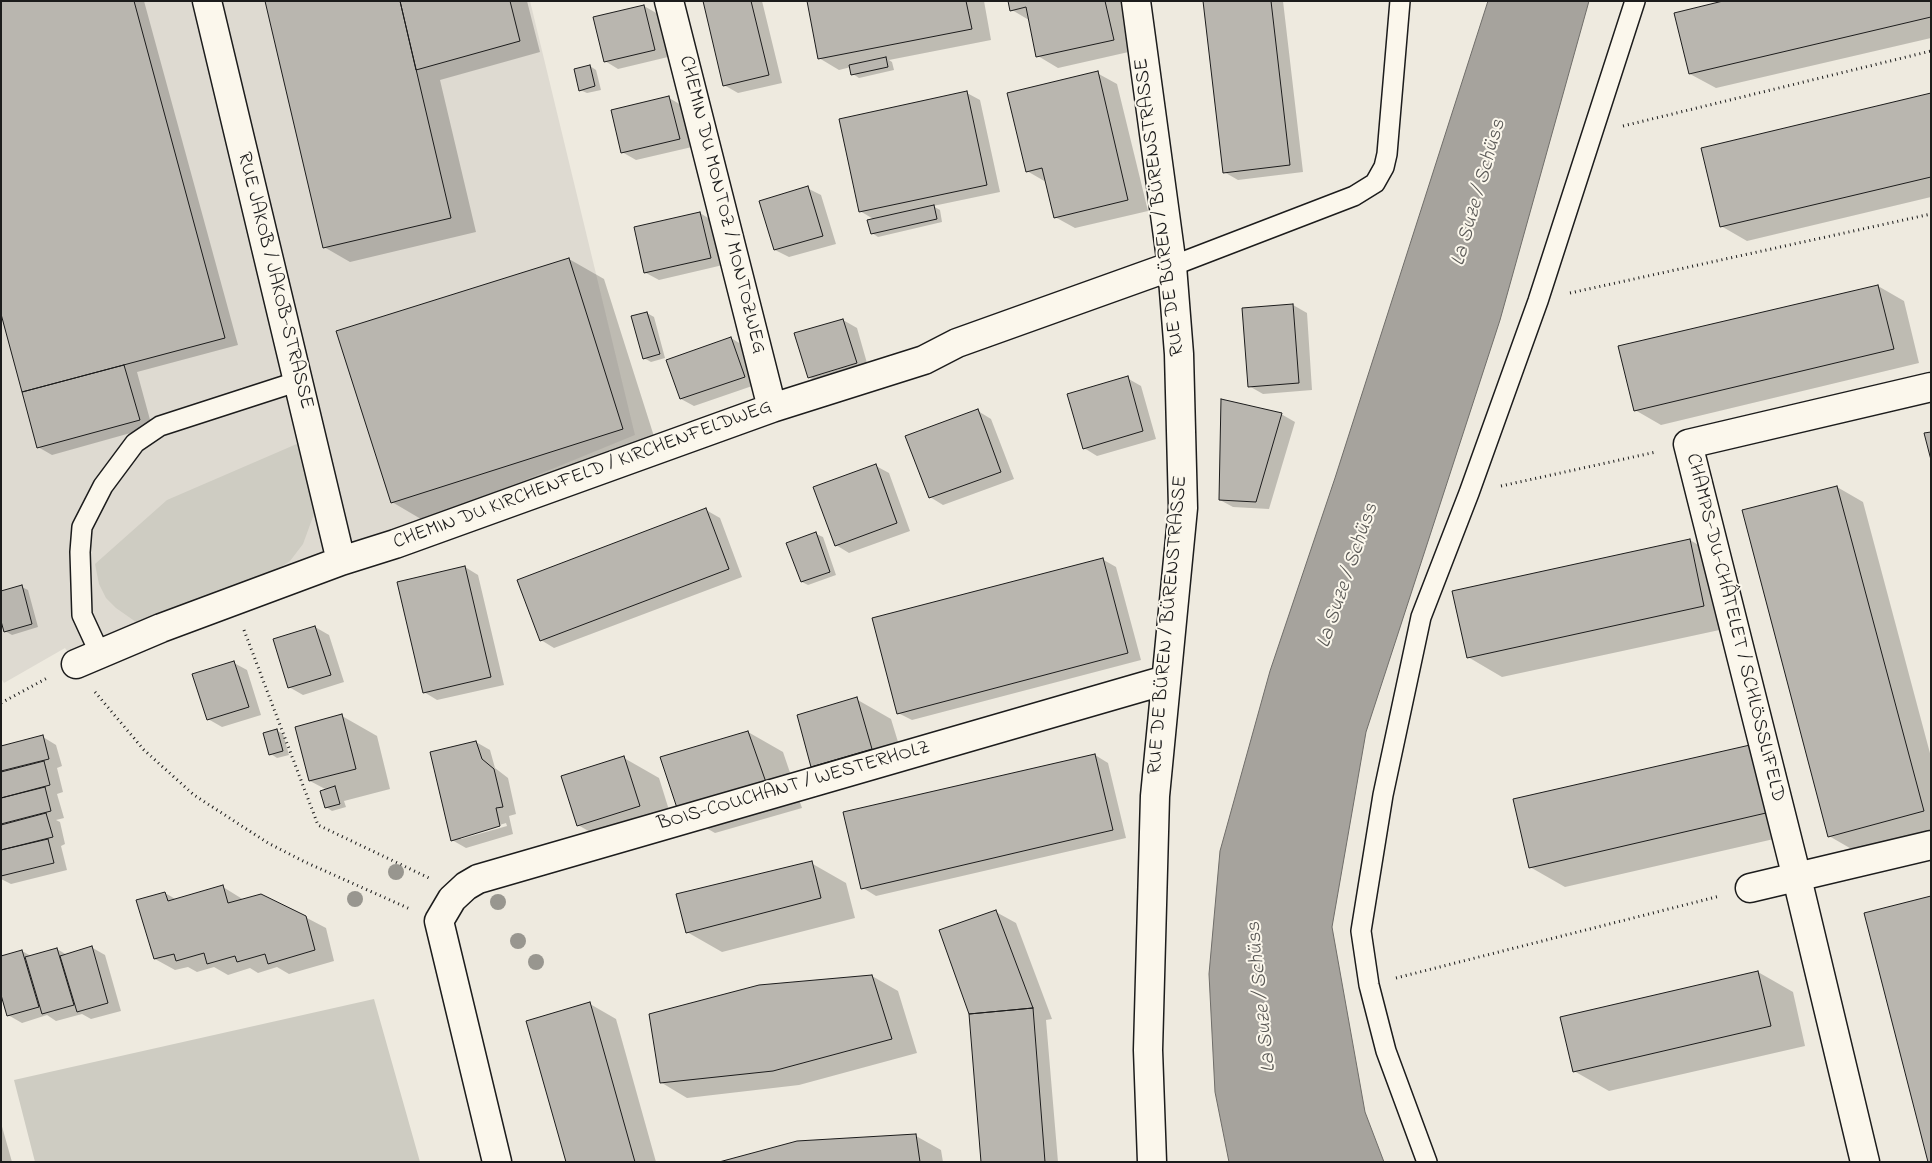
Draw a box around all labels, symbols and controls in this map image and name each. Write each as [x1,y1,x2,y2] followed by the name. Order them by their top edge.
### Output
[672,54,770,356] street label: CHEMIN DU MONTOZ / MONTOZWEG
[1131,57,1191,357] street label: RUE DE BÜREN / BÜRENSTRASSE
[1447,117,1513,269] water label: La Suze / Schüss
[230,150,318,412] street label: RUE JAKOB / JAKOB-STRASSE
[391,396,775,556] street label: CHEMIN DU KIRCHENFELD / KIRCHENFELDWEG
[1679,451,1789,805] street label: CHAMPS-DU-CHÂTELET / SCHLÖSSLIFELD
[1144,475,1194,775] street label: RUE DE BÜREN / BÜRENSTRASSE
[1312,500,1386,652] water label: La Suze / Schüss
[655,737,933,837] street label: BOIS-COUCHANT / WESTERHOLZ
[1243,921,1283,1073] water label: La Suze / Schüss

